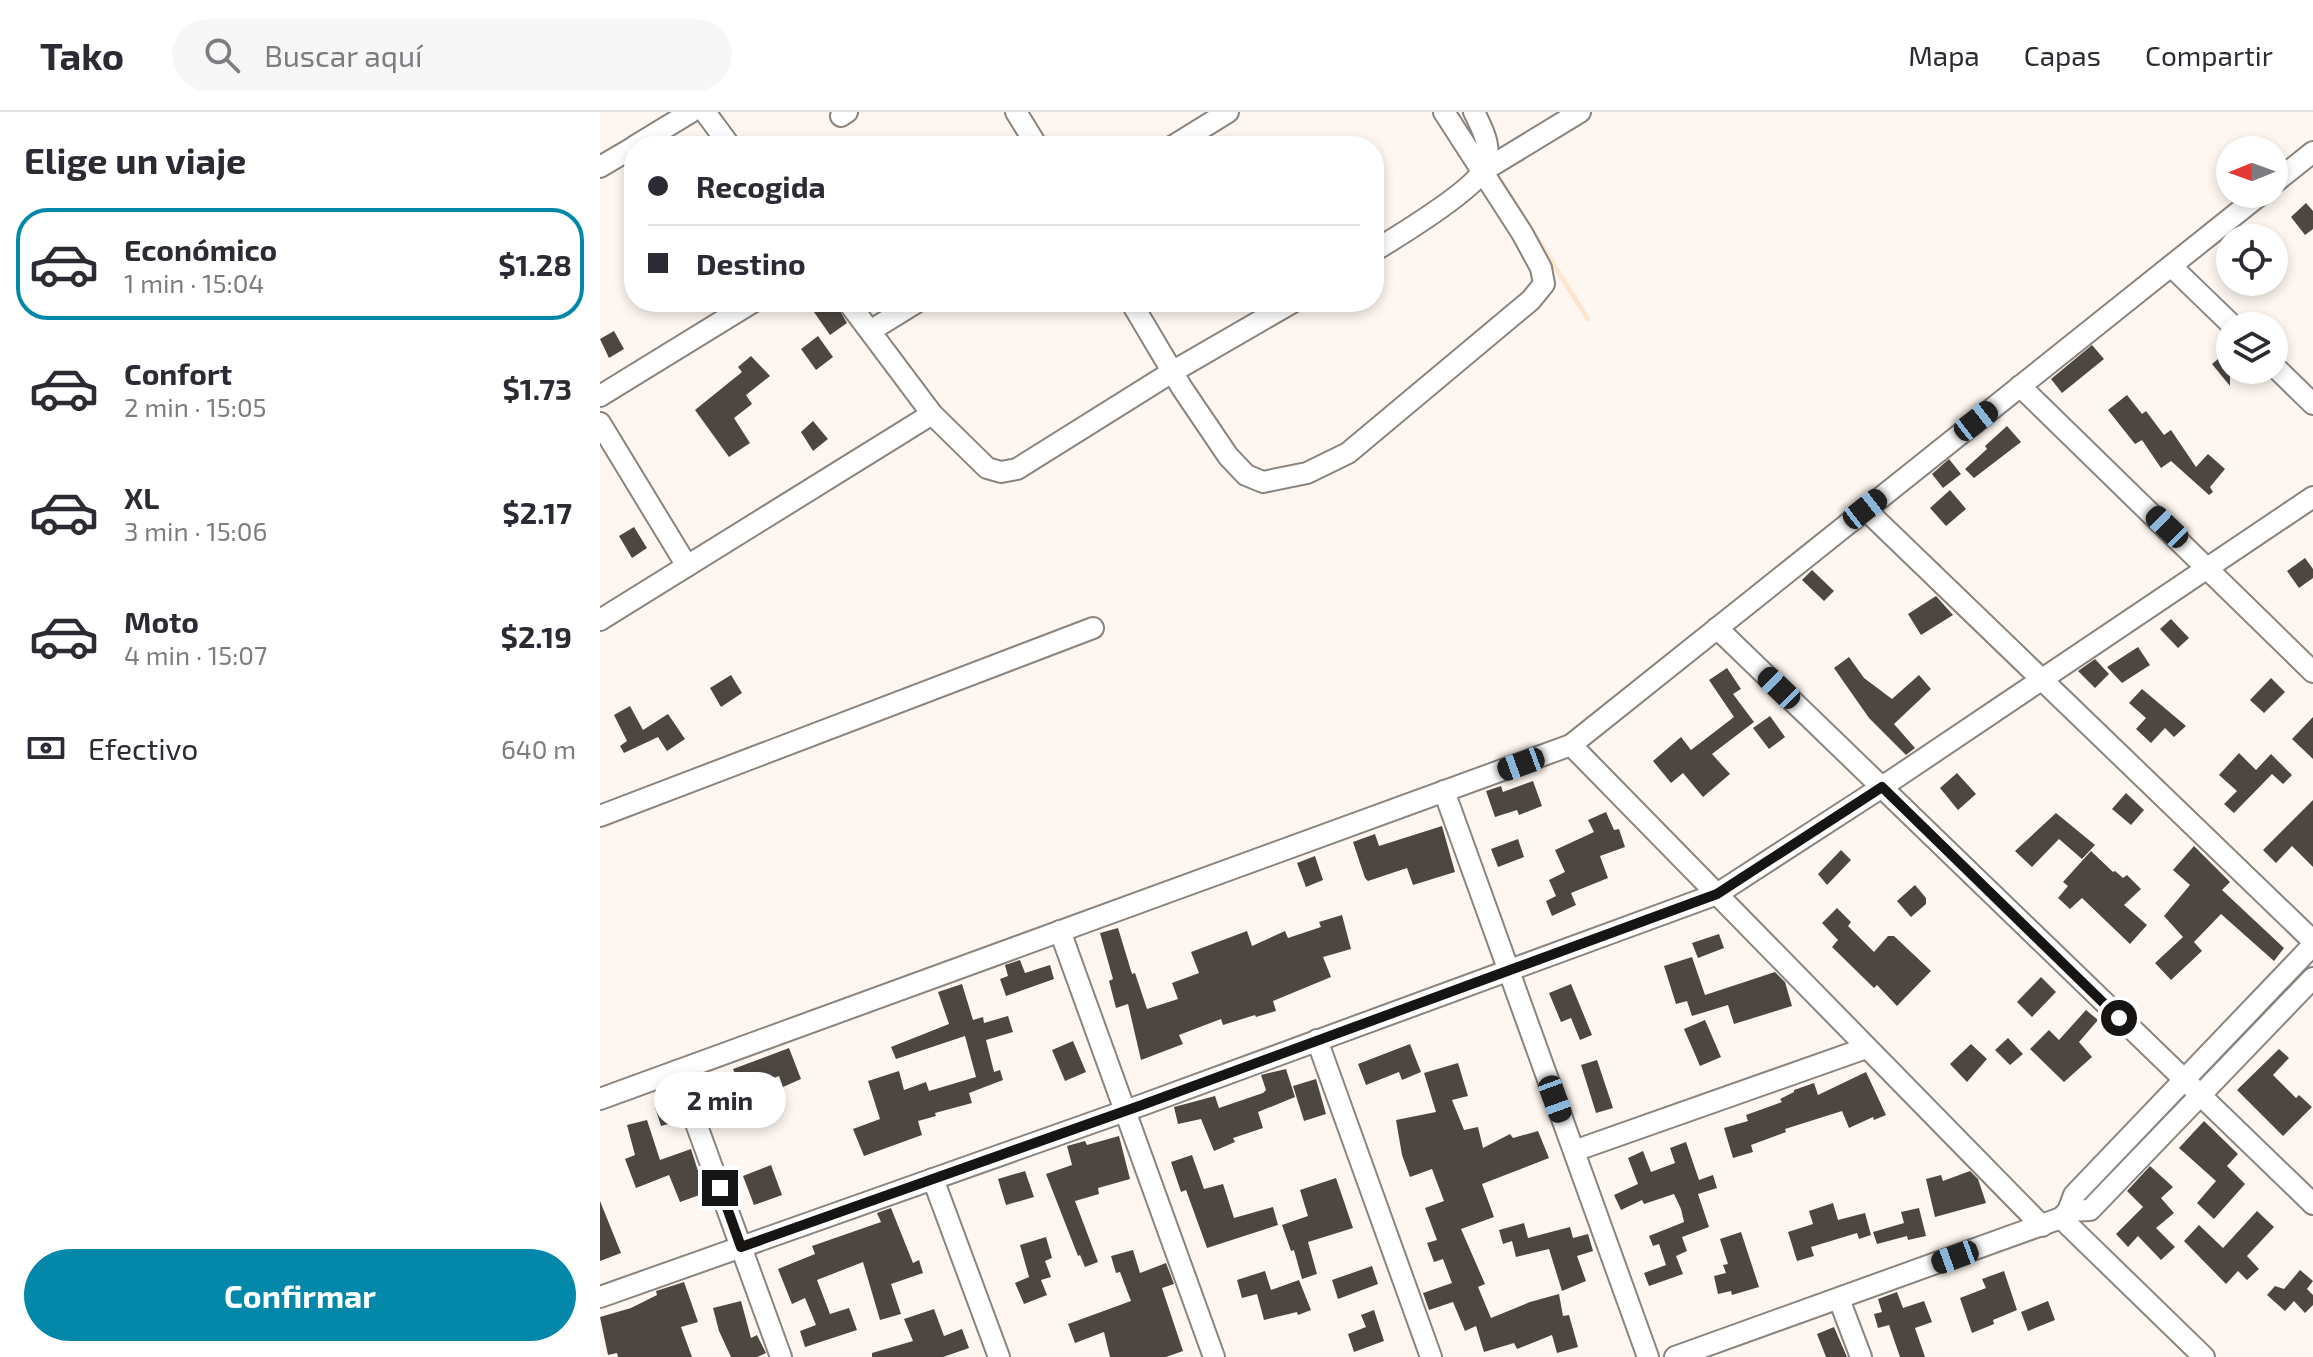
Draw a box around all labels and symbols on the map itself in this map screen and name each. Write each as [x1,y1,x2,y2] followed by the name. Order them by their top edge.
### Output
[2216,136,2288,208] north arrow
[1950,397,2002,445] car
[1839,485,1891,533] car
[2141,502,2193,552] car
[1753,663,1805,713] car
[1494,745,1548,783] car
[2101,1000,2137,1036] route start
[654,1072,786,1128] callout: 2 min
[1536,1072,1574,1126] car
[702,1170,738,1206] route end
[1928,1238,1982,1276] car

